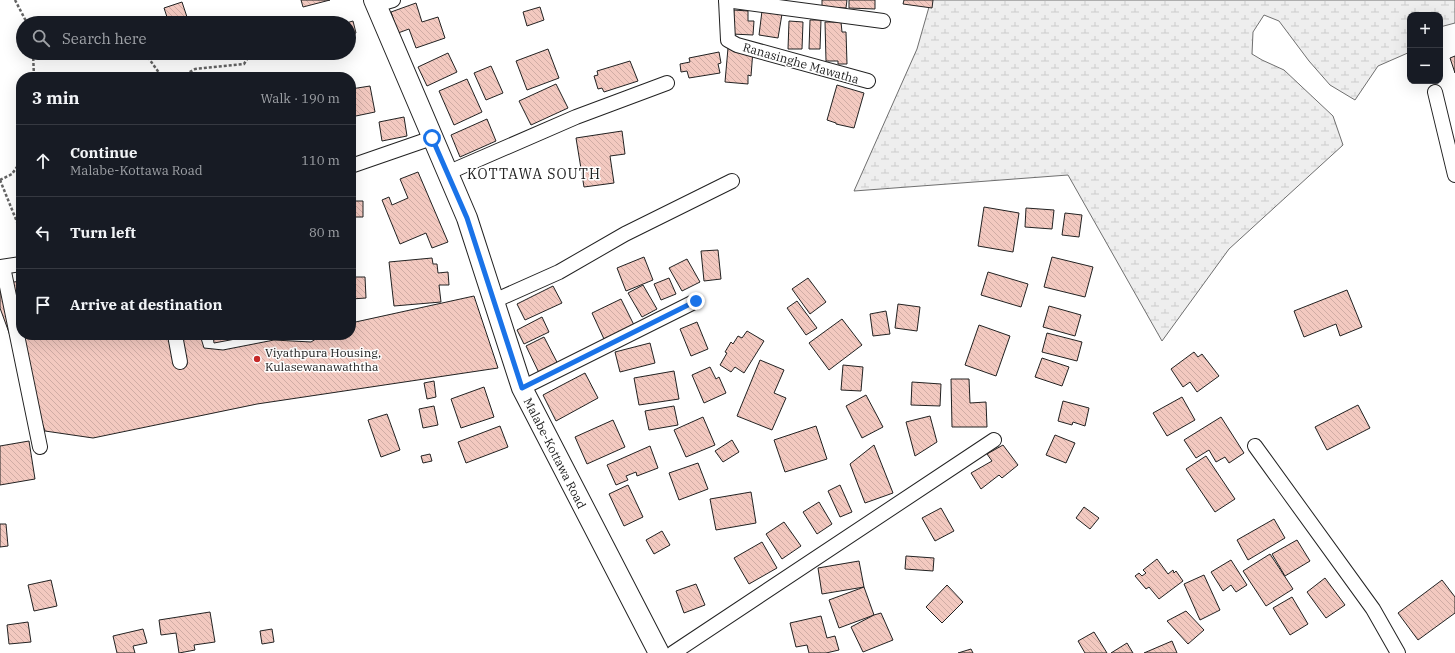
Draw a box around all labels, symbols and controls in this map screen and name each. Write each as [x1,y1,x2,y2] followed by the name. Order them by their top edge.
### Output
[1407,12,1443,84] map controls
[1407,12,1443,48] button: +
[16,16,356,60] search box
[30,27,52,49] icon: search
[62,29,147,48] text: Search here
[741,39,861,87] street label: Ranasinghe Mawatha
[1407,48,1443,84] button: −
[32,87,80,109] text: 3 min
[261,90,340,107] text: Walk · 190 m
[423,129,441,147] route start
[70,143,137,162] text: Continue
[32,150,54,172] icon: ahead
[301,152,340,169] text: 110 m
[70,162,203,179] text: Malabe-Kottawa Road
[467,165,601,183] district label: KOTTAWA SOUTH
[32,222,54,244] icon: left
[70,223,136,242] text: Turn left
[309,224,340,241] text: 80 m
[687,292,705,310] route end
[32,294,54,316] icon: arrive
[70,295,222,314] text: Arrive at destination
[265,345,381,374] place label: Viyathpura Housing, Kulasewanawaththa
[252,354,262,364] marker: Viyathpura Housing, Kulasewanawaththa
[520,395,590,511] street label: Malabe-Kottawa Road

